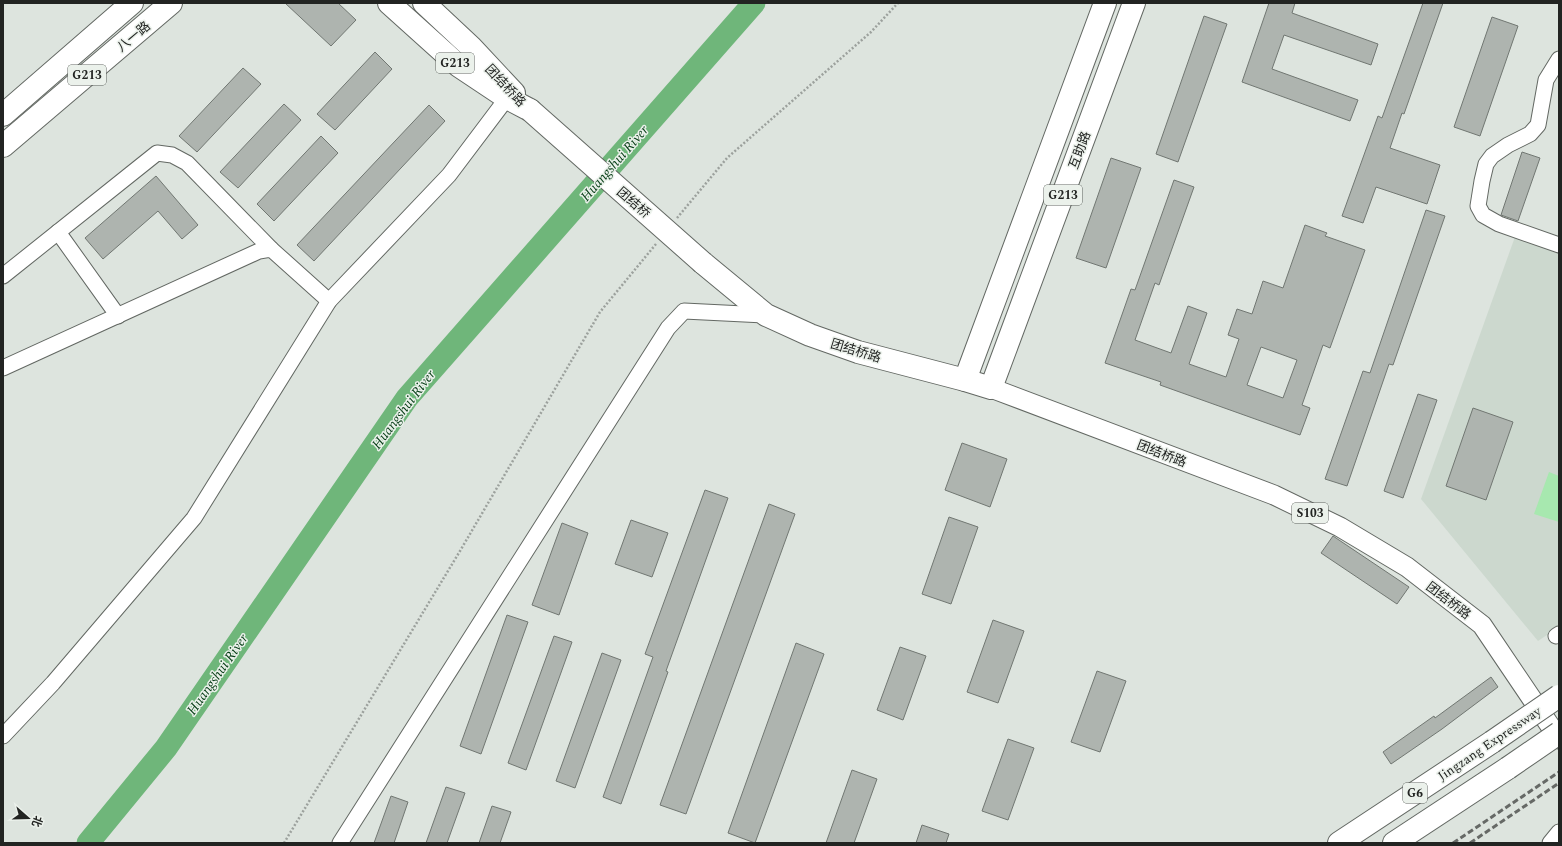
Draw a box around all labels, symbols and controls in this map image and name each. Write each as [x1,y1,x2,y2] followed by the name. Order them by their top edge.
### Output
[112,17,155,57] street label: 八一路
[436,53,474,73] road number: G213
[480,60,530,112] street label: 团结桥路
[68,65,106,85] road number: G213
[575,120,654,206] water label: Huangshui River
[1064,129,1096,172] street label: 互助路
[612,182,655,223] street label: 团结桥
[1044,185,1082,205] road number: G213
[828,334,884,368] street label: 团结桥路
[366,365,440,454] water label: Huangshui River
[1134,435,1190,473] street label: 团结桥路
[1292,503,1328,523] road number: S103
[1422,577,1475,624] street label: 团结桥路
[182,629,253,719] water label: Huangshui River
[1434,701,1546,786] street label: Jingzang Expressway
[1403,783,1427,803] road number: G6
[8,798,48,838] north arrow
[27,813,47,829] text: 北

